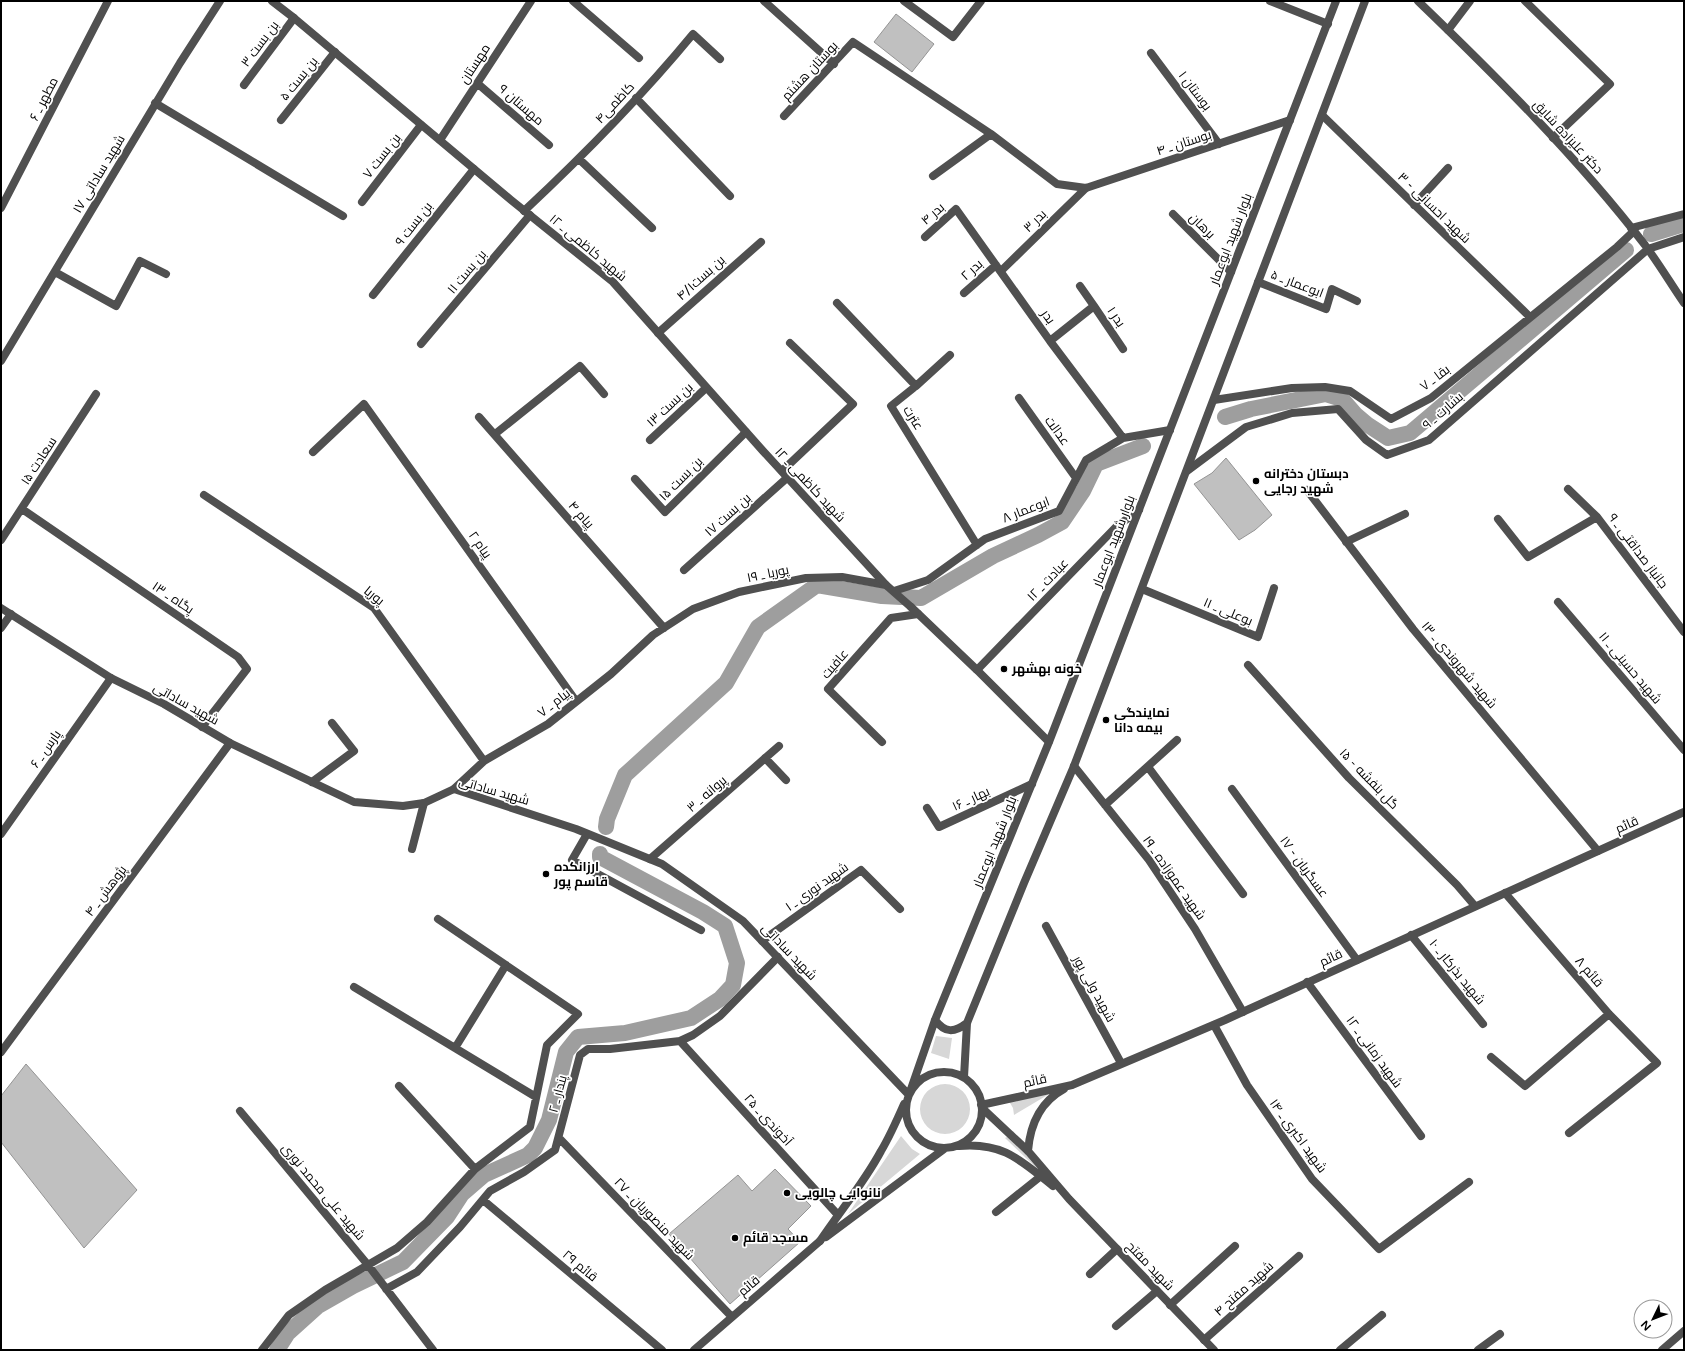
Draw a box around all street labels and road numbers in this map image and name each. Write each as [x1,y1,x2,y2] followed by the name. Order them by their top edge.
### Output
[238,18,282,70] street label: بن بست ۳
[778,38,842,105] street label: بوستان هشتم
[456,41,494,87] street label: مهستان
[277,54,321,104] street label: بن بست ۵
[1175,68,1215,114] street label: بوستان ۱
[26,75,62,123] street label: مطهر ـ ۶
[592,79,638,127] street label: کاظمی۴
[495,81,547,129] street label: مهستان ۹
[1530,97,1606,177] street label: دکتر علیزاده شایق
[1155,127,1213,159] street label: بوستان ـ ۴
[359,130,405,182] street label: بن بست ۷
[69,132,129,216] street label: شهید ساداتی ۱۷
[1394,169,1474,247] street label: شهید احسانی - ۳
[1206,191,1256,288] street label: بلوار شهید ابوعمار
[392,199,436,249] street label: بن بست ۹
[918,199,948,229] street label: بدر ۴
[1020,206,1050,236] street label: بدر ۳
[1186,210,1218,242] street label: برهان
[546,211,630,285] street label: شهید کاظمی ـ ۱۲
[444,247,490,297] street label: بن بست ۱۱
[673,252,729,304] street label: بن بست۴/۱
[958,256,986,284] street label: بدر ۲
[1268,267,1326,301] street label: ابوعمار ـ ۵
[1103,304,1129,330] street label: بدر ۱
[1037,306,1059,327] street label: بدر
[1417,361,1453,395] street label: بقا ـ ۷
[644,380,696,430] street label: بن بست ۱۳
[1419,389,1467,433] street label: بشارت ـ ۹
[899,403,927,433] street label: عترت
[1041,413,1073,449] street label: عدالت
[18,434,60,488] street label: سعادت ۱۵
[771,444,849,526] street label: شهید کاظمی ـ ۱۲
[656,454,706,504] street label: بن بست ۱۵
[702,490,754,540] street label: بن بست ۱۷
[1089,493,1139,590] street label: بلوار شهید ابوعمار
[1000,494,1052,526] street label: ابوعمار ۸
[564,498,598,533] street label: پیام ۴
[1605,510,1671,592] street label: جانباز صداقتی ـ ۹
[464,528,495,563] street label: پیام ۲
[1024,555,1072,605] street label: عبادت ـ ۱۲
[746,562,791,587] street label: پوریا ـ ۱۹
[149,578,197,619] street label: پگاه ـ ۱۳
[360,583,388,610] street label: پوریا
[1201,594,1255,630] street label: بوعلی ـ ۱۱
[1418,618,1500,712] street label: شهید شهروندی ـ ۱۳
[1595,629,1665,707] street label: شهید حسینی ـ ۱۱
[818,646,852,682] street label: عافیت
[150,679,222,729] street label: شهید ساداتی
[534,685,575,722] street label: پیام ـ ۷
[27,726,66,772] street label: پارس ـ ۶
[1336,745,1402,813] street label: گل بنفشه - ۱۵
[684,772,731,816] street label: پروانه ـ ۳
[457,773,531,809] street label: شهید ساداتی
[950,783,992,815] street label: بهار ـ ۱۶
[969,794,1021,891] street label: بلوار شهید ابوعمار
[1613,813,1642,838] street label: قائم
[1139,833,1209,923] street label: شهید عموزاده ـ ۱۹
[1276,833,1332,901] street label: عسگریان - ۱۷
[782,859,852,915] street label: شهید نوری ـ ۱
[82,862,131,920] street label: پژوهش ـ ۴
[758,920,820,984] street label: شهید ساداتی
[1426,936,1488,1008] street label: شهید بذرکار ـ ۱۰
[1317,946,1346,971] street label: قائم
[1068,952,1119,1025] street label: شهید ولی پور
[1571,953,1607,991] street label: قائم ۸
[1343,1013,1405,1091] street label: شهید زمانی ـ ۱۲
[1022,1071,1048,1092] street label: قائم
[545,1073,572,1115] street label: پندار ـ ۲
[741,1091,796,1150] street label: آخوندی ـ ۲۵
[1266,1096,1330,1176] street label: شهید اکبری ـ ۱۴
[278,1140,368,1244] street label: شهید علی محمد نوری
[611,1174,697,1264] street label: شهید منصوریان ـ ۲۷
[1123,1238,1177,1294] street label: شهید مفتح
[559,1247,601,1286] street label: قائم ۲۹
[1211,1258,1277,1320] street label: شهید مفتح ۴
[735,1272,764,1301] street label: قائم

